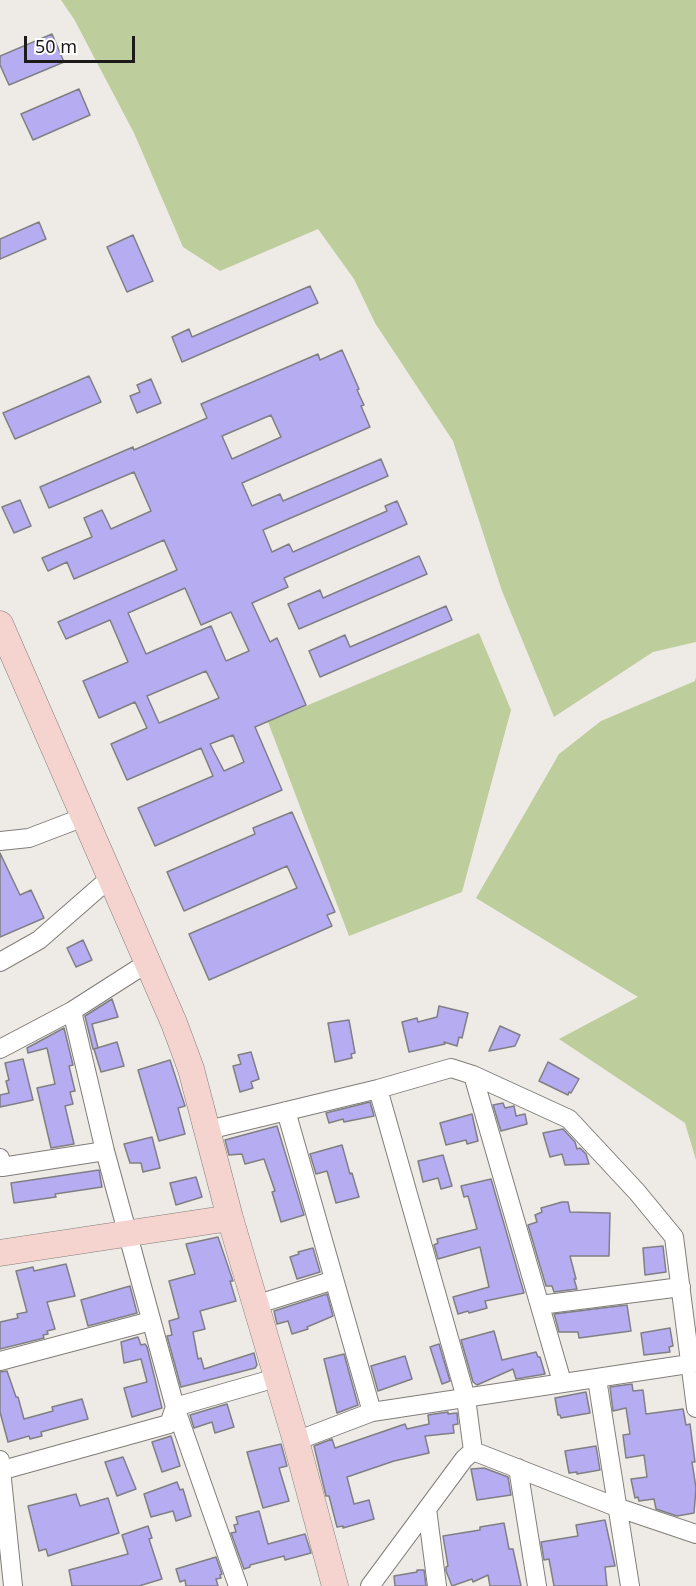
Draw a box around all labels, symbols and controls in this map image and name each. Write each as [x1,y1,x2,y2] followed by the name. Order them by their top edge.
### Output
[27,24,138,62] scale bar
[35,34,77,58] text: 50 m

